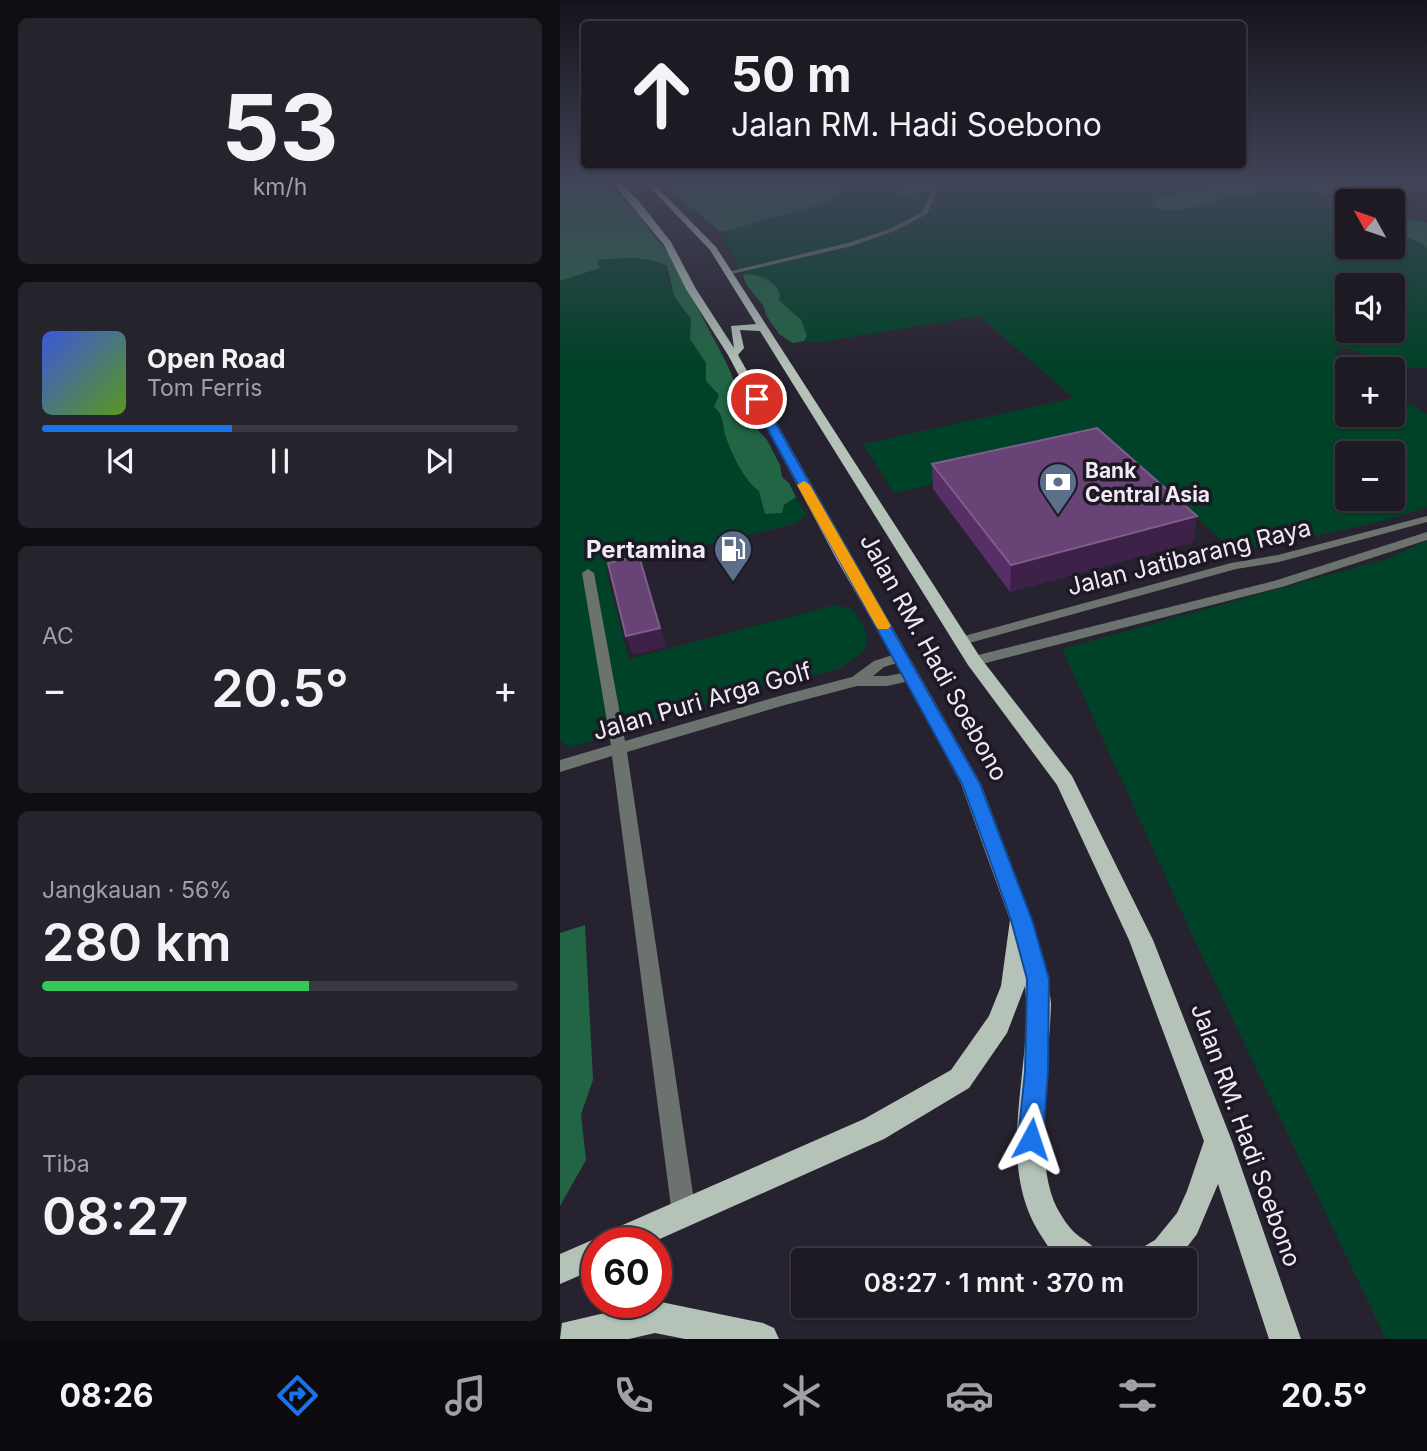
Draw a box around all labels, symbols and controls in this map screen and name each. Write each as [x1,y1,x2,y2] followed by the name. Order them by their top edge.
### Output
[731,45,852,104] text: 50 m
[616,49,707,140] icon: ahead
[222,72,338,182] text: 53
[731,105,1102,144] text: Jalan RM. Hadi Soebono
[253,173,307,201] text: km/h
[1335,189,1405,259] north arrow
[1335,189,1405,511] map controls
[1335,273,1405,343] button: sound
[147,343,286,374] text: Open Road
[1335,357,1405,427] button: +
[727,369,787,429] pin
[147,374,262,402] text: Tom Ferris
[738,380,776,418] icon: arrive
[1335,441,1405,511] button: −
[102,442,140,480] icon: previous
[261,442,299,480] icon: pause
[420,442,458,480] icon: next
[1085,458,1210,507] place label: Bank Central Asia
[1037,461,1079,516] bank icon: Bank Central Asia
[1064,513,1314,601] street label: Jalan Jatibarang Raya
[712,528,754,583] fuel station icon: Pertamina
[854,528,1014,786] street label: Jalan RM. Hadi Soebono
[586,535,706,564] place label: Pertamina
[42,622,74,650] text: AC
[589,656,815,746] street label: Jalan Puri Arga Golf
[211,657,349,720] text: 20.5°
[42,666,67,712] text: −
[493,666,518,712] text: +
[42,876,232,904] text: Jangkauan · 56%
[42,911,232,974] text: 280 km
[1185,999,1307,1271] street label: Jalan RM. Hadi Soebono
[994,1102,1068,1176] position arrow
[42,1150,90,1178] text: Tiba
[42,1185,189,1248] text: 08:27
[581,1227,672,1318] speed limit sign: 60
[864,1267,1124,1298] text: 08:27 · 1 mnt · 370 m
[273,1371,322,1420] icon: directions
[441,1371,490,1420] icon: music
[609,1371,658,1420] icon: phone
[777,1371,826,1420] icon: climate
[945,1371,994,1420] icon: car
[1113,1371,1162,1420] icon: filters
[60,1376,154,1415] text: 08:26
[1281,1376,1367,1415] text: 20.5°

